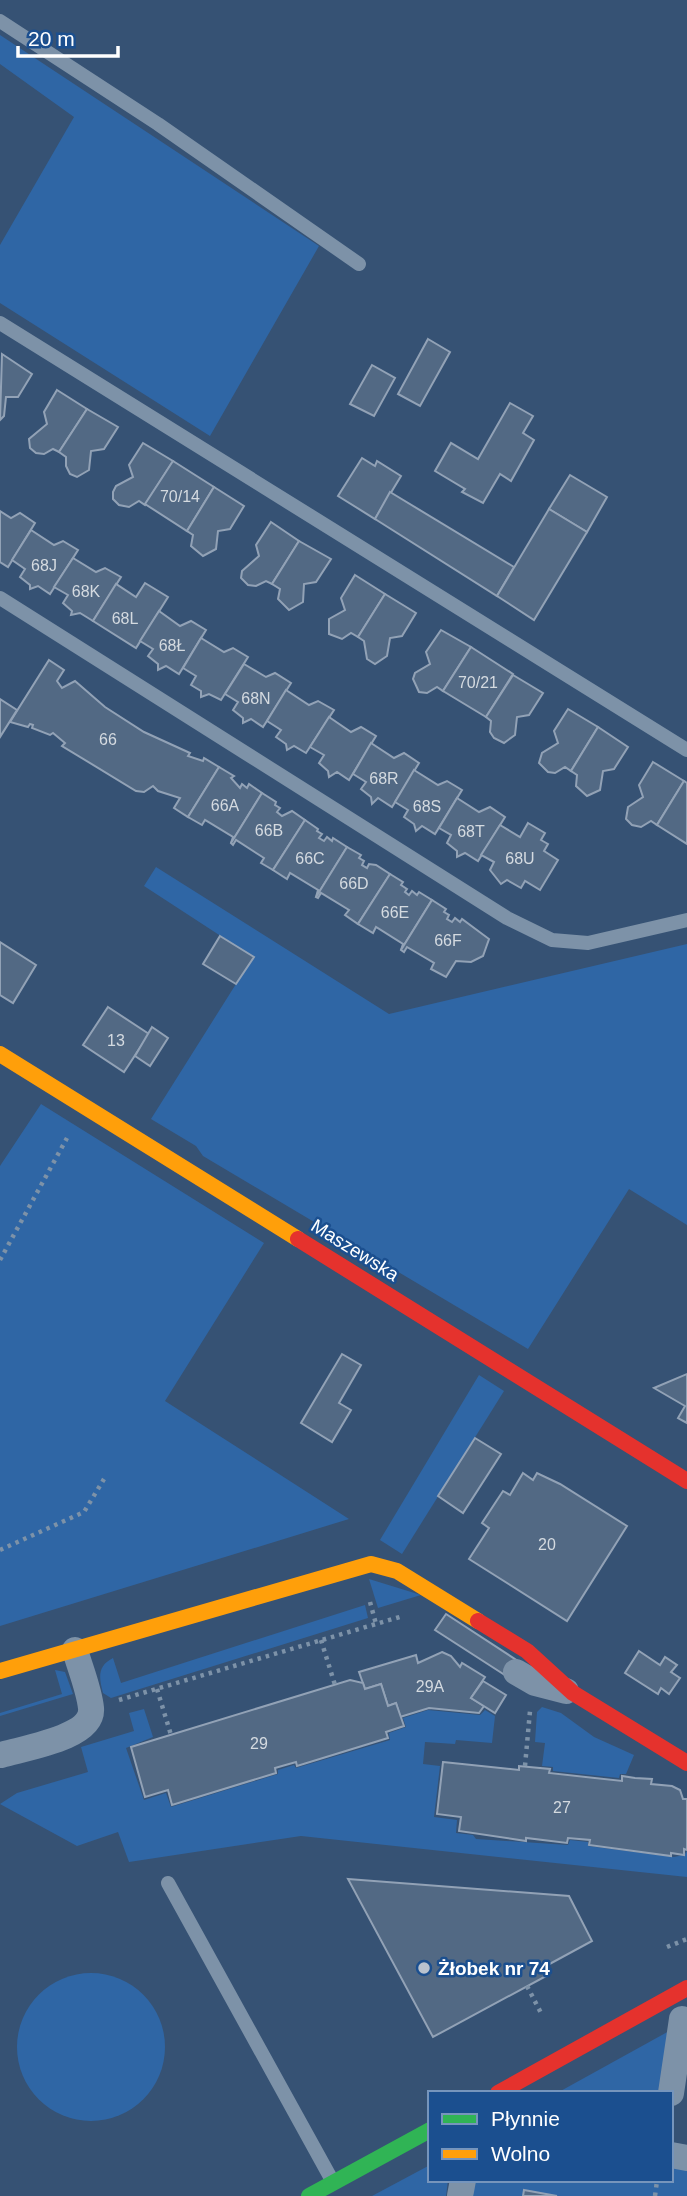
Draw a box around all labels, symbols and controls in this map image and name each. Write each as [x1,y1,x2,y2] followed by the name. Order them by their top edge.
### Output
[18,14,117,58] scale bar
[28,27,75,50] text: 20 m
[160,488,200,505] house number: 70/14
[31,557,57,574] house number: 68J
[72,583,101,600] house number: 68K
[112,610,138,627] house number: 68L
[159,637,185,654] house number: 68Ł
[458,674,498,691] house number: 70/21
[241,690,271,707] house number: 68N
[99,731,117,748] house number: 66
[369,770,399,787] house number: 68R
[211,797,240,814] house number: 66A
[413,798,441,815] house number: 68S
[255,822,283,839] house number: 66B
[457,823,485,840] house number: 68T
[295,850,325,867] house number: 66C
[505,850,535,867] house number: 68U
[339,875,369,892] house number: 66D
[381,904,409,921] house number: 66E
[434,932,462,949] house number: 66F
[107,1032,125,1049] house number: 13
[307,1215,403,1285] street label: Maszewska
[538,1536,556,1553] house number: 20
[416,1678,445,1695] house number: 29A
[250,1735,268,1752] house number: 29
[553,1799,571,1816] house number: 27
[438,1958,550,1979] place label: Żłobek nr 74
[416,1960,432,1976] marker: Żłobek nr 74
[428,2091,673,2182] legend
[491,2107,560,2130] text: Płynnie
[491,2142,550,2165] text: Wolno

